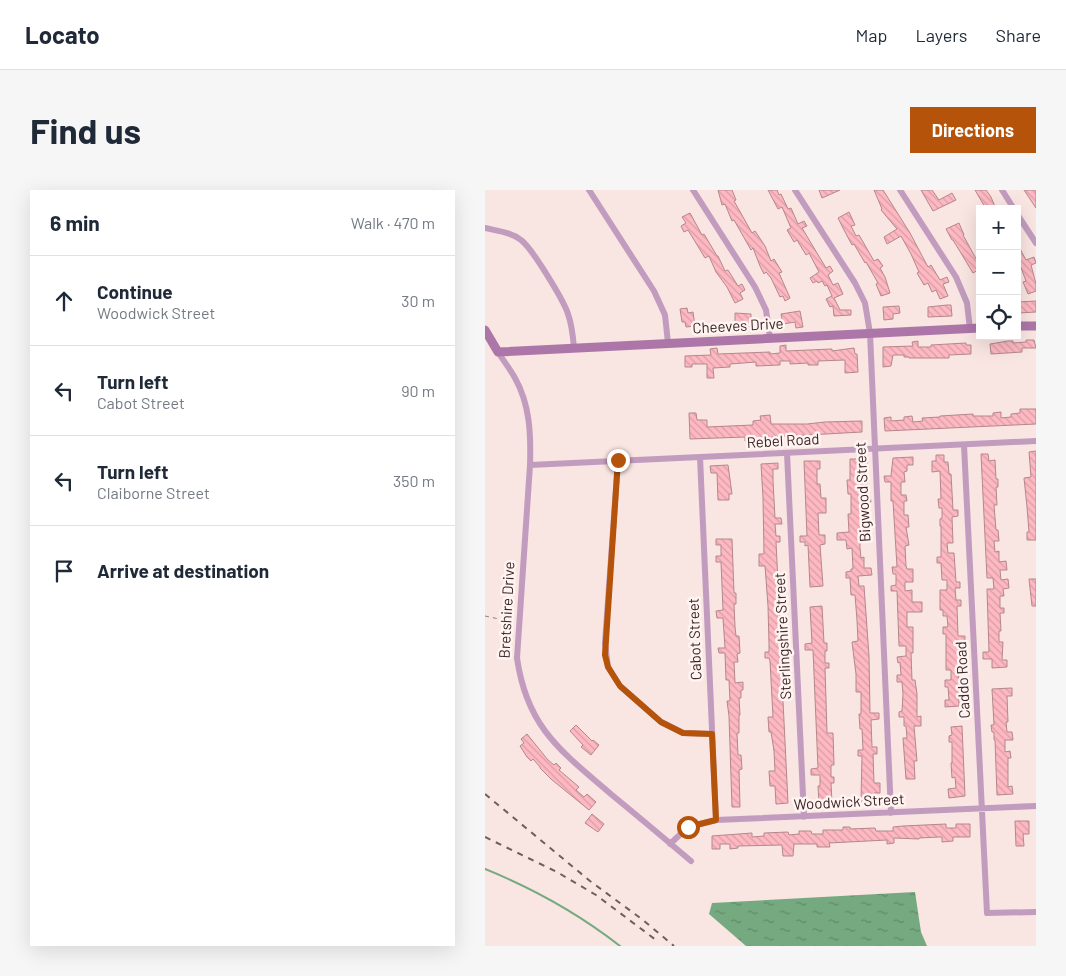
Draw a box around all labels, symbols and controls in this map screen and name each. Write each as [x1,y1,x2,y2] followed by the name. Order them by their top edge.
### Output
[25,20,100,49] text: Locato
[855,24,887,46] text: Map
[915,24,968,46] text: Layers
[996,24,1041,46] text: Share
[910,107,1036,153] button: Directions
[30,109,141,151] text: Find us
[976,205,1021,340] map controls
[976,205,1021,250] button: +
[50,210,100,235] text: 6 min
[351,213,435,232] text: Walk · 470 m
[976,250,1021,295] button: −
[97,280,173,303] text: Continue
[50,287,78,315] icon: ahead
[401,291,435,310] text: 30 m
[976,295,1021,340] button: locate
[97,303,215,322] text: Woodwick Street
[692,314,784,336] street label: Cheeves Drive
[97,370,168,393] text: Turn left
[50,377,78,405] icon: left
[401,381,435,400] text: 90 m
[97,393,185,412] text: Cabot Street
[746,429,820,451] street label: Rebel Road
[850,441,874,543] street label: Bigwood Street
[607,449,630,472] route end
[97,460,168,483] text: Turn left
[50,467,78,495] icon: left
[393,471,435,490] text: 350 m
[97,483,210,502] text: Claiborne Street
[50,557,78,585] icon: arrive
[97,559,269,582] text: Arrive at destination
[494,561,518,659] street label: Bretshire Drive
[770,572,794,700] street label: Sterlingshire Street
[684,598,704,680] street label: Cabot Street
[951,641,973,719] street label: Caddo Road
[793,789,905,813] street label: Woodwick Street
[677,816,700,839] route start

